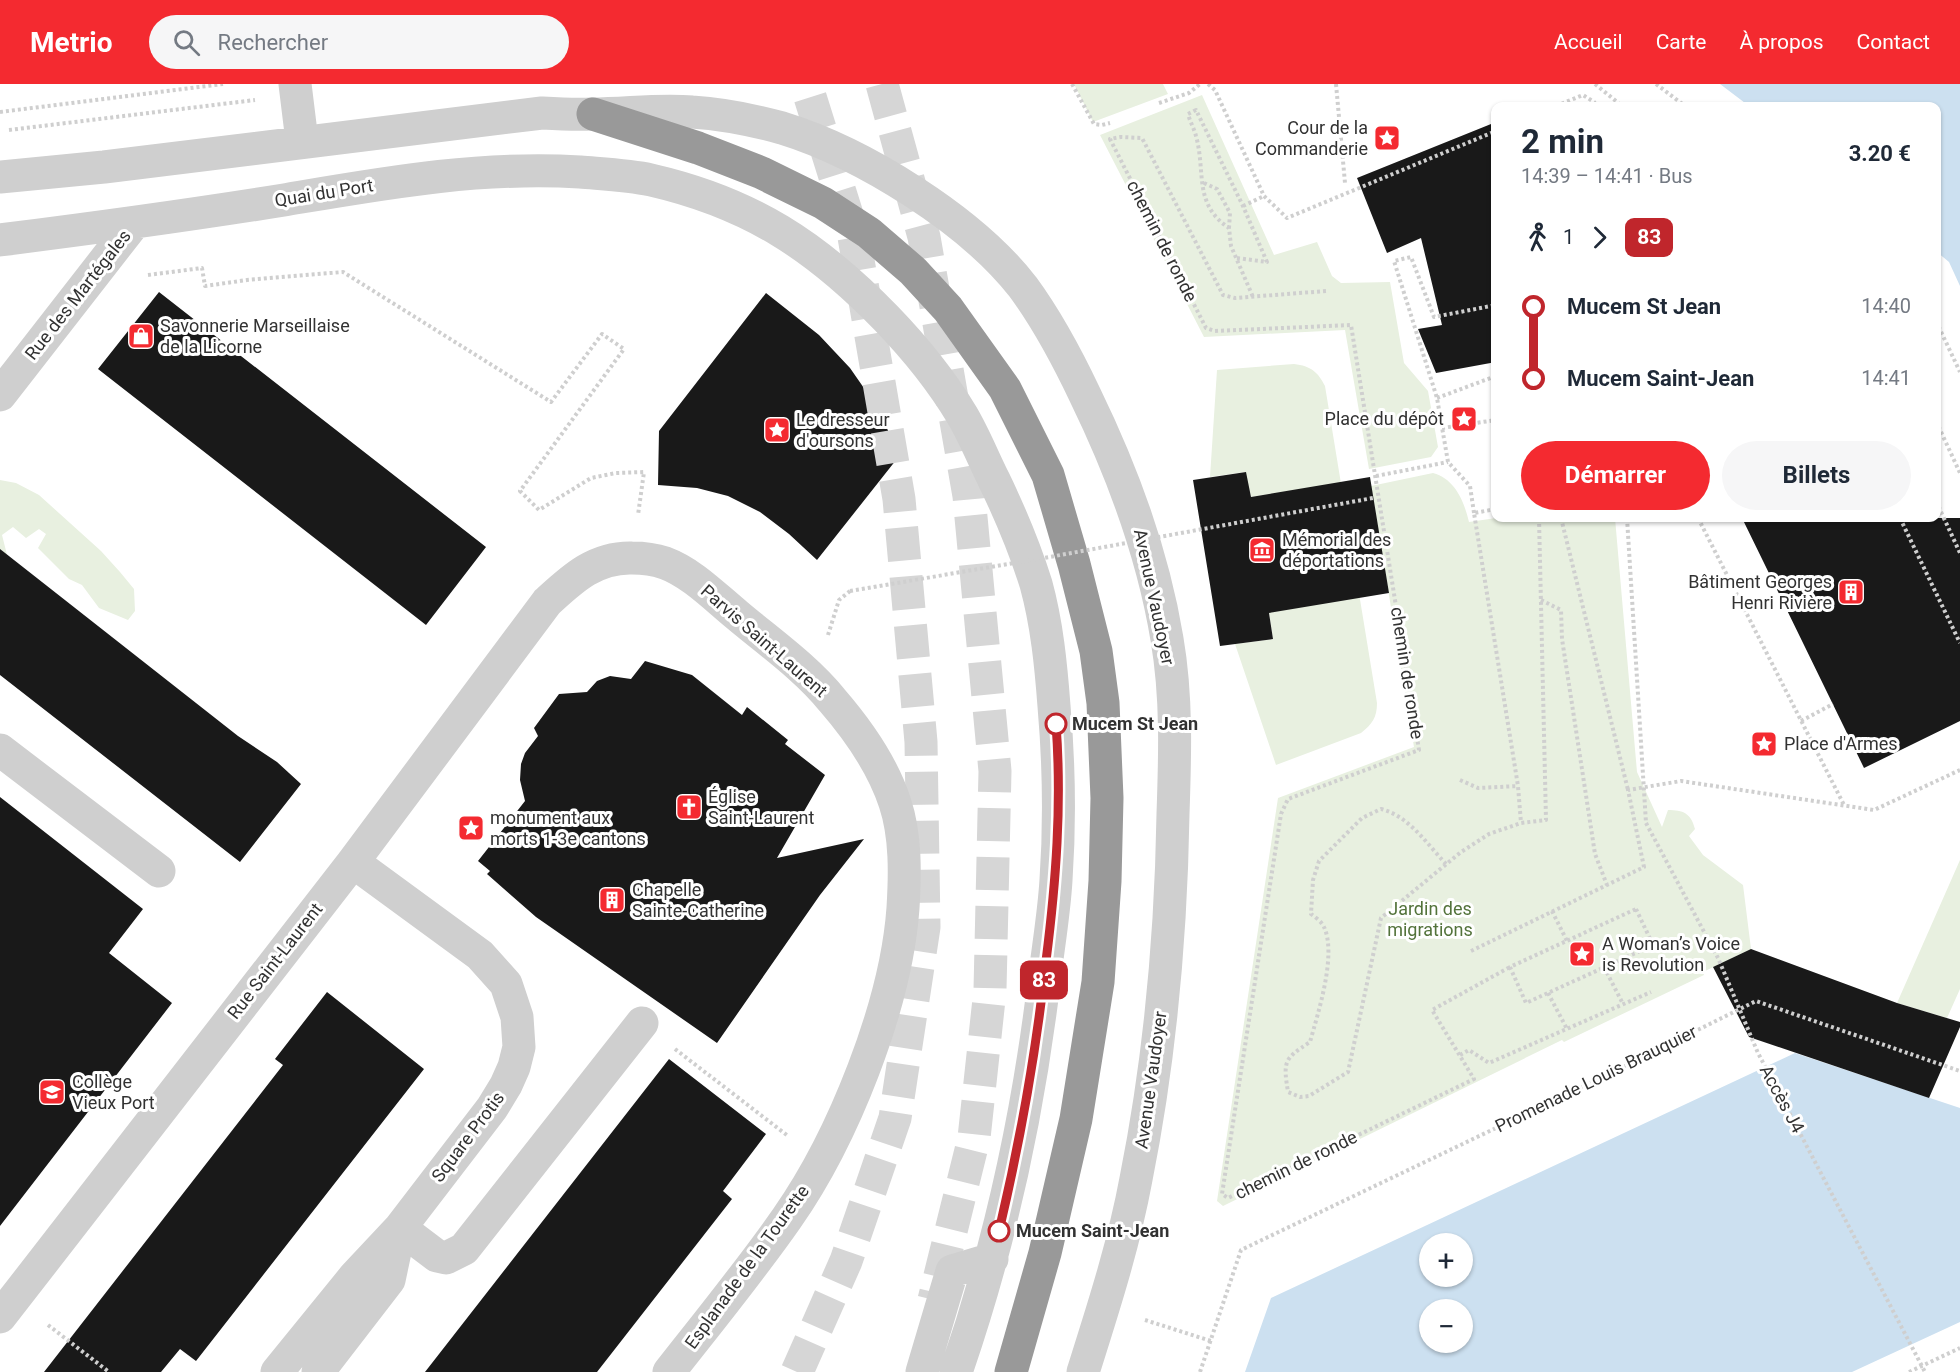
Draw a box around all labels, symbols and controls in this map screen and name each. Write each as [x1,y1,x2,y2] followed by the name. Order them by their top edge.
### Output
[149,15,569,69] search box
[30,26,113,59] text: Metrio
[170,26,203,59] icon: search
[218,30,328,55] text: Rechercher
[1554,30,1623,54] text: Accueil
[1656,30,1706,54] text: Carte
[1739,30,1824,54] text: À propos
[1857,30,1930,54] text: Contact
[1255,117,1368,159] place label: Cour de la Commanderie
[1521,122,1604,161] text: 2 min
[1372,123,1402,153] place icon: Cour de la Commanderie
[1849,141,1911,166] text: 3.20 €
[1521,164,1693,188] text: 14:39 – 14:41 · Bus
[273,174,375,211] street label: Quai du Port
[1123,177,1202,305] street label: chemin de ronde
[1521,221,1554,254] icon: walk
[1583,221,1616,254] icon: forward
[1563,225,1574,249] text: 1
[1637,225,1661,249] text: 83
[20,226,135,364] street label: Rue des Martégales
[1567,294,1721,319] text: Mucem St Jean
[1861,294,1911,318] text: 14:40
[160,315,350,357] place label: Savonnerie Marseillaise de la Licorne
[126,321,156,351] shop icon: Savonnerie Marseillaise de la Licorne
[1567,366,1754,391] text: Mucem Saint-Jean
[1861,366,1911,390] text: 14:41
[1449,404,1479,434] place icon: Place du dépôt
[1325,408,1444,429] place label: Place du dépôt
[796,409,889,451] place label: Le dresseur d'oursons
[762,415,792,445] place icon: Le dresseur d'oursons
[1521,441,1710,510] button: Démarrer
[1722,441,1911,510] button: Billets
[1130,527,1179,667] street label: Avenue Vaudoyer
[1282,529,1391,571] place label: Mémorial des déportations
[1247,535,1277,565] museum icon: Mémorial des déportations
[1688,571,1832,613] place label: Bâtiment Georges Henri Rivière
[1836,577,1866,607] building icon: Bâtiment Georges Henri Rivière
[697,580,832,701] street label: Parvis Saint-Laurent
[1387,605,1428,740] street label: chemin de ronde
[1045,713,1067,735] marker: Mucem St Jean
[1072,713,1198,734] place label: Mucem St Jean
[1749,729,1779,759] place icon: Place d'Armes
[1784,733,1898,754] place label: Place d'Armes
[708,786,814,828] place label: Église Saint-Laurent
[674,792,704,822] church icon: Église Saint-Laurent
[490,807,646,849] place label: monument aux morts 1-3e cantons
[456,813,486,843] place icon: monument aux morts 1-3e cantons
[632,879,764,921] place label: Chapelle Sainte-Catherine
[597,885,627,915] building icon: Chapelle Sainte-Catherine
[223,898,326,1023] street label: Rue Saint-Laurent
[1387,898,1473,940] park label: Jardin des migrations
[1602,933,1740,975] place label: A Woman’s Voice is Revolution
[1567,939,1597,969] place icon: A Woman’s Voice is Revolution
[1017,960,1071,1000] line badge: 83
[1032,968,1056,992] text: 83
[1130,1010,1171,1150] street label: Avenue Vaudoyer
[1492,1021,1700,1137] street label: Promenade Louis Brauquier
[1756,1061,1809,1136] street label: Accès J4
[72,1071,155,1113] place label: Collège Vieux Port
[37,1077,67,1107] school or university icon: Collège Vieux Port
[427,1087,508,1186] street label: Square Protis
[1231,1126,1360,1203] street label: chemin de ronde
[680,1181,813,1353] street label: Esplanade de la Tourette
[988,1220,1010,1242] marker: Mucem Saint-Jean
[1016,1220,1169,1241] place label: Mucem Saint-Jean
[1419,1233,1473,1353] map controls
[1419,1233,1473,1287] button: +
[1419,1299,1473,1353] button: −

